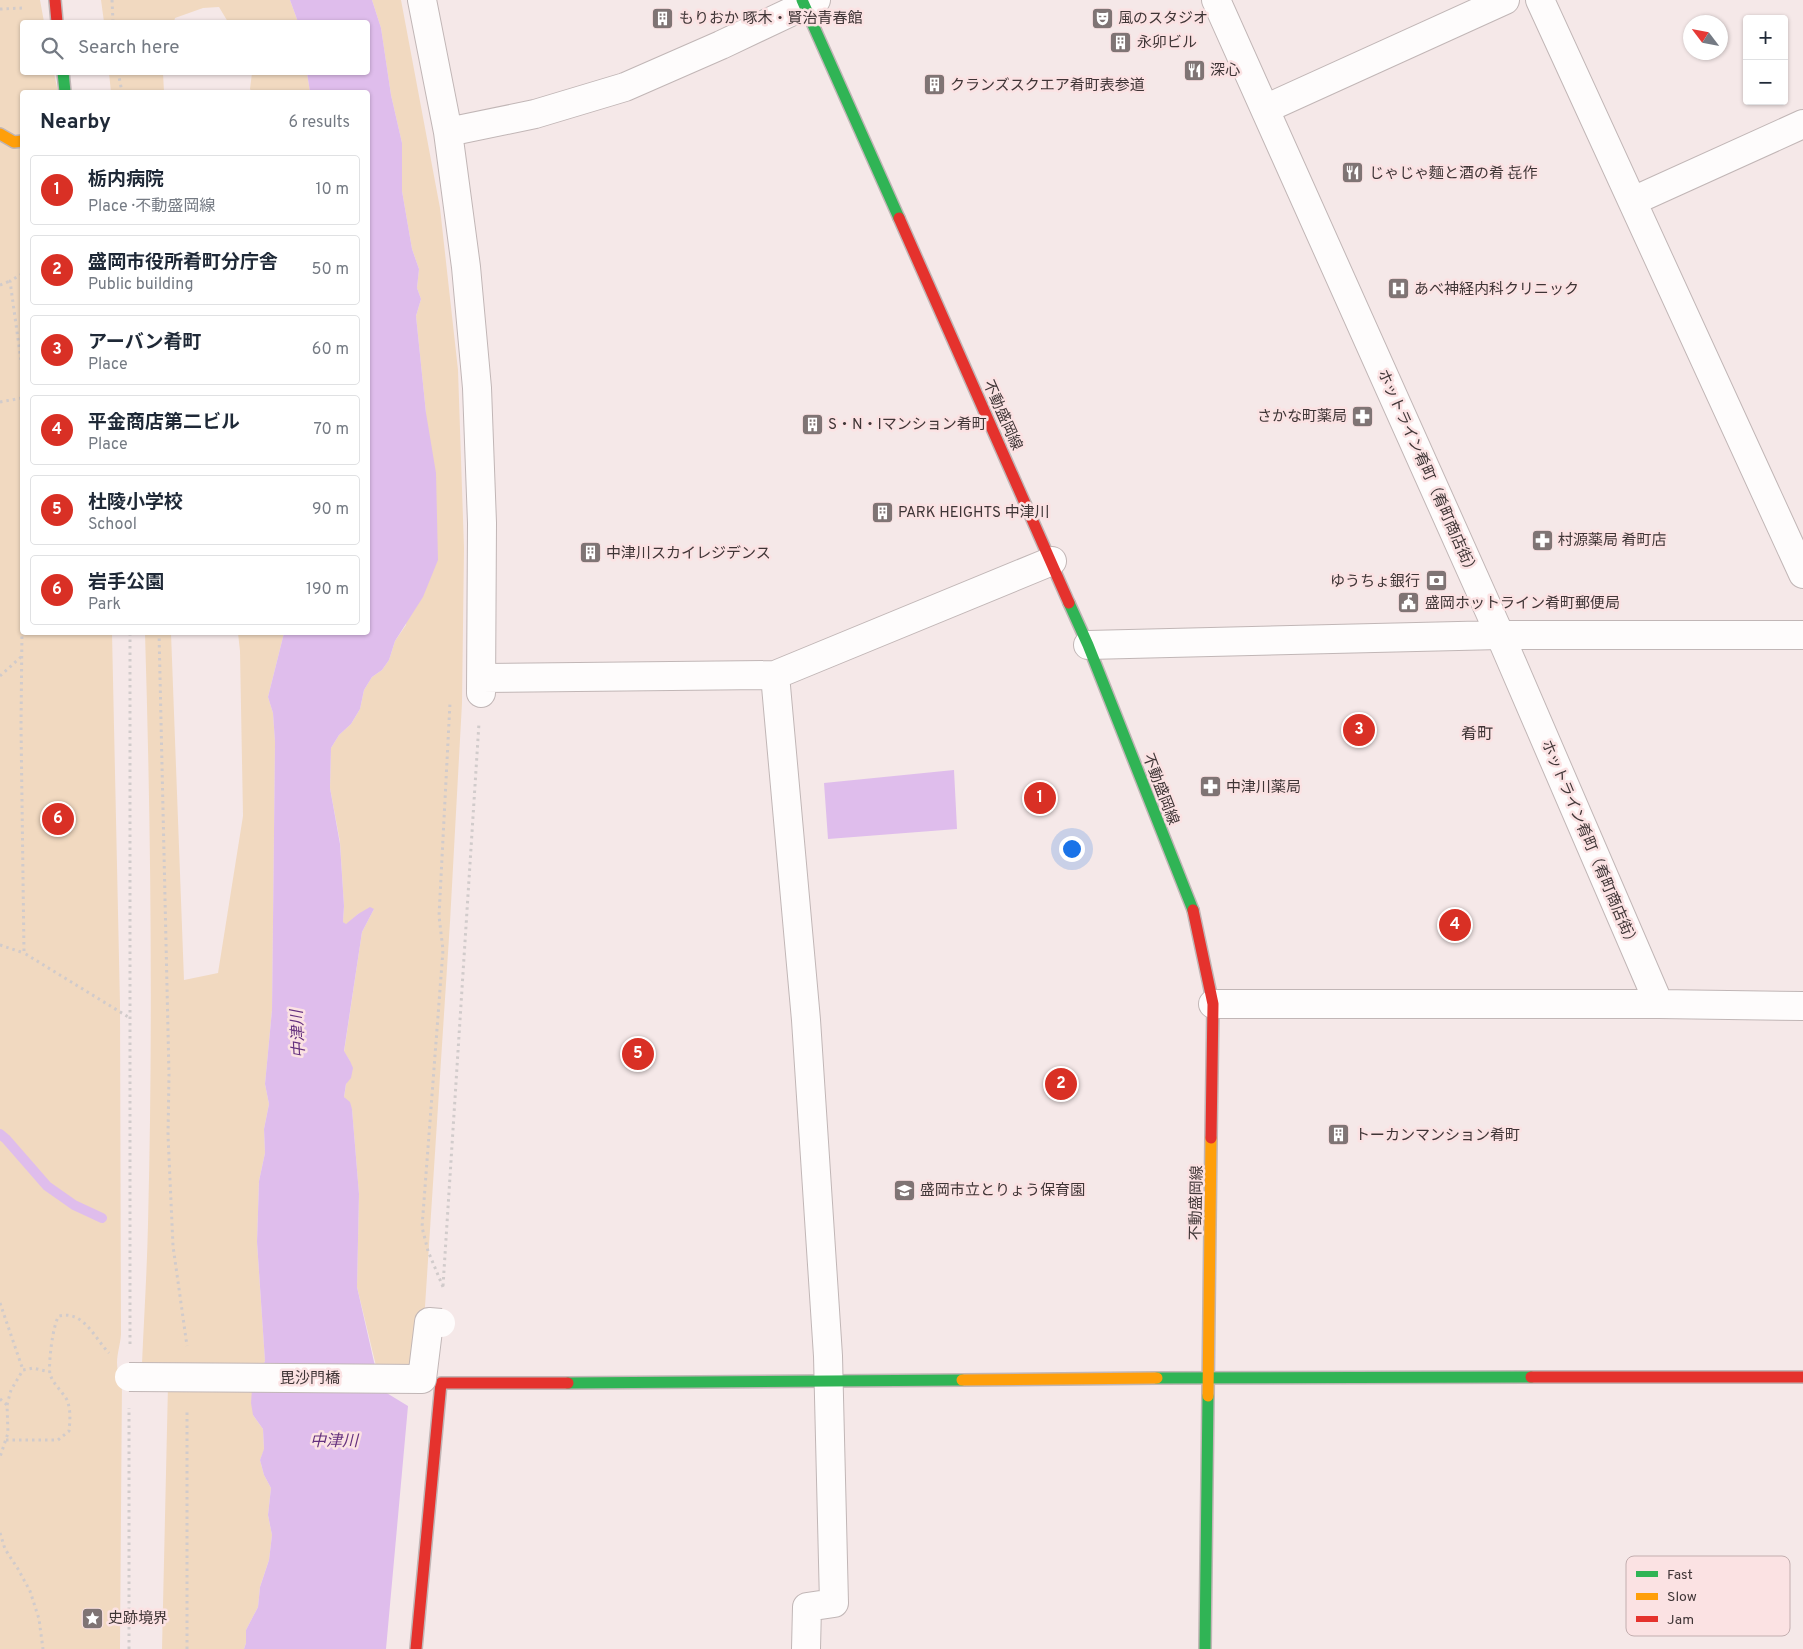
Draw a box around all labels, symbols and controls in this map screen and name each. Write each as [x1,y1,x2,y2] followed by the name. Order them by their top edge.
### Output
[651,6,675,30] building icon: もりおか 啄木・賢治青春館
[1090,6,1114,30] theatre icon: 風のスタジオ
[679,10,863,29] place label: もりおか 啄木・賢治青春館
[1118,10,1208,29] place label: 風のスタジオ
[1683,15,1728,60] north arrow
[1743,15,1788,105] map controls
[1743,15,1788,60] button: +
[20,20,370,75] search box
[1109,30,1133,54] building icon: 永卯ビル
[38,34,66,62] icon: search
[1137,34,1197,53] place label: 永卯ビル
[78,36,180,60] text: Search here
[1182,58,1206,82] restaurant icon: 深心
[1743,60,1788,105] button: −
[1210,62,1240,81] place label: 深心
[922,73,946,97] building icon: クランズスクエア肴町表参道
[950,77,1145,96] place label: クランズスクエア肴町表参道
[40,109,111,136] text: Nearby
[288,113,350,133] text: 6 results
[1341,161,1365,185] restaurant icon: じゃじゃ麵と酒の肴 㐂作
[1369,165,1538,184] place label: じゃじゃ麵と酒の肴 㐂作
[88,168,164,192] text: 栃内病院
[54,180,60,200] text: 1
[315,180,349,200] text: 10 m
[88,197,215,217] text: Place · 不動盛岡線
[88,251,278,275] text: 盛岡市役所肴町分庁舎
[52,260,62,280] text: 2
[312,260,349,280] text: 50 m
[88,275,193,295] text: Public building
[1386,277,1410,301] hospital icon: あべ神経内科クリニック
[1414,281,1579,300] place label: あべ神経内科クリニック
[88,331,202,355] text: アーバン肴町
[52,340,62,360] text: 3
[312,340,349,360] text: 60 m
[88,355,128,375] text: Place
[1372,367,1481,580] street label: ホットライン肴町（肴町商店街）
[978,377,1026,454] street label: 不動盛岡線
[1351,404,1375,428] pharmacy icon: さかな町薬局
[1257,408,1347,427] place label: さかな町薬局
[88,411,240,435] text: 平金商店第二ビル
[800,412,824,436] building icon: S・N・Iマンション肴町
[828,416,987,435] place label: S・N・Iマンション肴町
[52,420,62,440] text: 4
[314,420,349,440] text: 70 m
[88,435,128,455] text: Place
[88,491,183,515] text: 杜陵小学校
[52,500,62,520] text: 5
[312,500,349,520] text: 90 m
[870,500,894,524] building icon: PARK HEIGHTS 中津川
[898,504,1050,523] place label: PARK HEIGHTS 中津川
[88,515,137,535] text: School
[1530,528,1554,552] pharmacy icon: 村源薬局 肴町店
[1558,531,1667,551] place label: 村源薬局 肴町店
[578,541,602,565] building icon: 中津川スカイレジデンス
[606,545,771,564] place label: 中津川スカイレジデンス
[1424,569,1448,593] bank icon: ゆうちょ銀行
[88,571,164,595] text: 岩手公園
[1330,573,1420,592] place label: ゆうちょ銀行
[52,580,62,600] text: 6
[306,580,349,600] text: 190 m
[1397,591,1421,615] public building icon: 盛岡ホットライン肴町郵便局
[1425,594,1620,614] place label: 盛岡ホットライン肴町郵便局
[88,595,121,615] text: Park
[1343,711,1375,749] pin: 3
[1461,725,1493,745] district label: 肴町
[1536,737,1641,952] street label: ホットライン肴町（肴町商店街）
[1137,751,1183,828] street label: 不動盛岡線
[1198,775,1222,799] pharmacy icon: 中津川薬局
[1024,779,1056,817] pin: 1
[1226,779,1301,798] place label: 中津川薬局
[42,800,74,838] pin: 6
[1059,836,1085,862] your location
[1439,906,1471,944] pin: 4
[288,1007,310,1058] water label: 中津川
[622,1035,654,1073] pin: 5
[1045,1065,1077,1103] pin: 2
[1327,1123,1351,1147] building icon: トーカンマンション肴町
[1355,1127,1520,1146] place label: トーカンマンション肴町
[1186,1165,1208,1241] street label: 不動盛岡線
[892,1178,916,1202] school or university icon: 盛岡市立とりょう保育園
[920,1181,1085,1201] place label: 盛岡市立とりょう保育園
[280,1370,340,1389] street label: 毘沙門橋
[310,1432,360,1452] water label: 中津川
[1626,1556,1790,1636] legend
[1667,1567,1693,1584] text: Fast
[1667,1589,1697,1606] text: Slow
[80,1606,104,1630] place icon: 史跡境界
[108,1610,168,1629] place label: 史跡境界
[1667,1612,1694,1629] text: Jam

